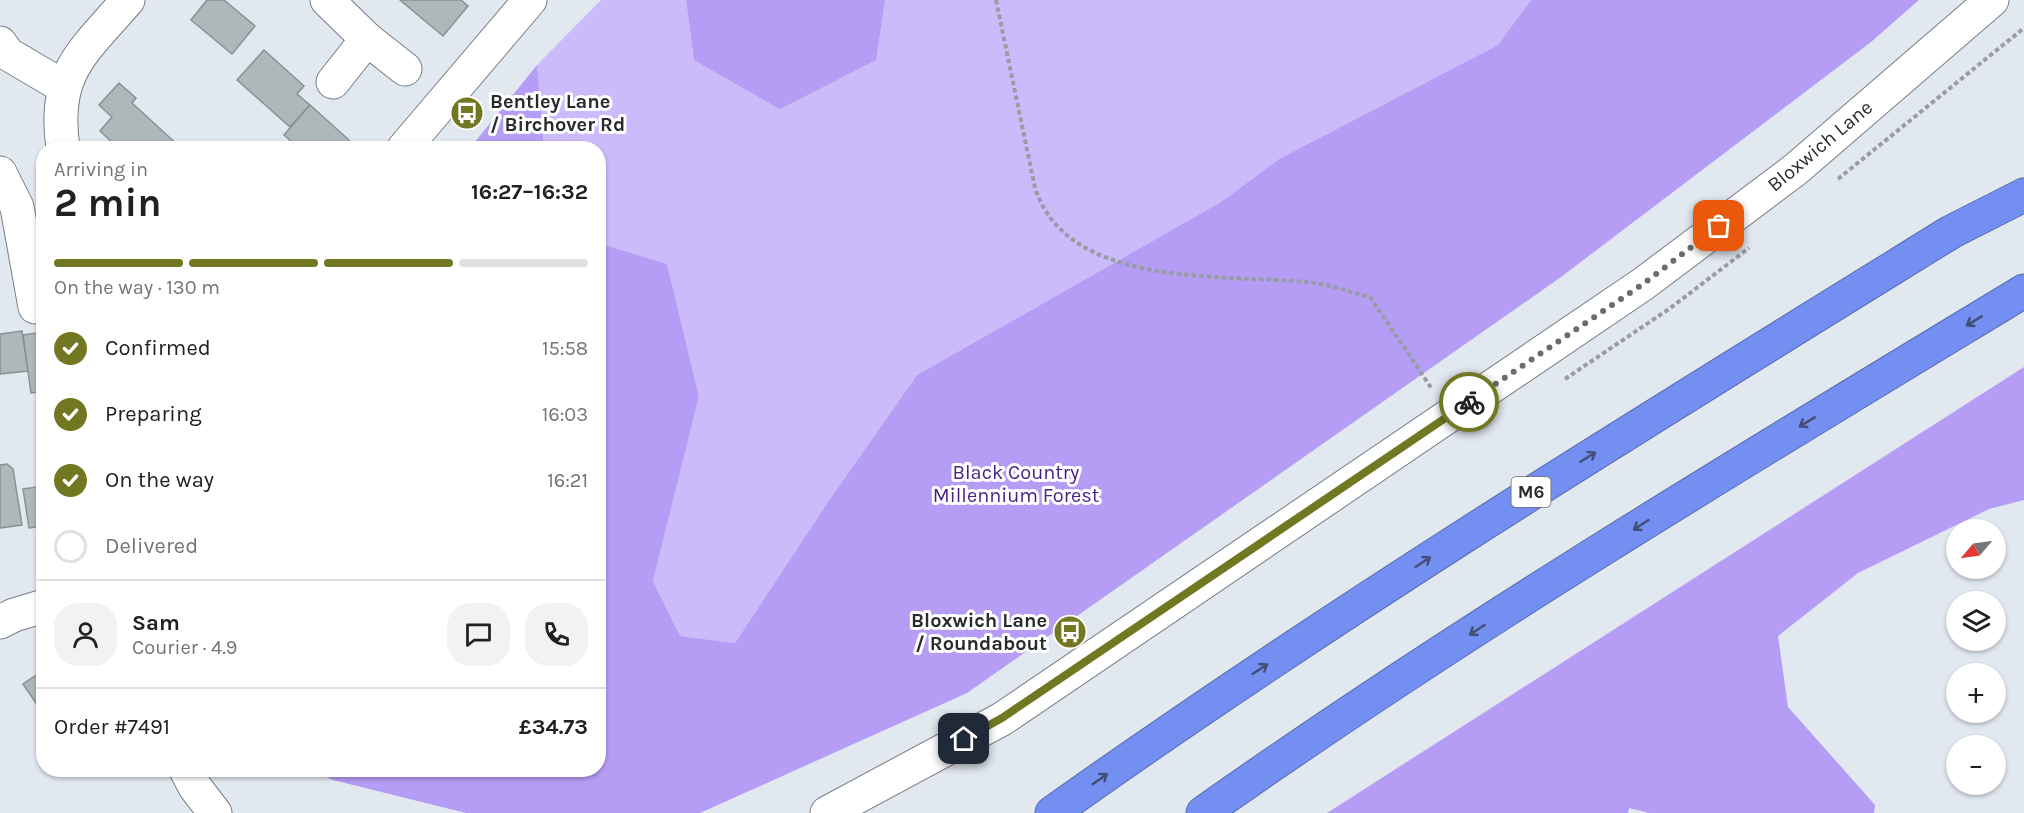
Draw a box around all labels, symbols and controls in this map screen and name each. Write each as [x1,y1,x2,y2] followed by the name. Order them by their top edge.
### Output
[490,90,625,136] place label: Bentley Lane / Birchover Rd
[449,95,485,131] bus stop icon: Bentley Lane / Birchover Rd
[1763,96,1877,196] street label: Bloxwich Lane
[54,158,148,181] text: Arriving in
[471,179,588,205] text: 16:27–16:32
[54,180,162,226] text: 2 min
[1693,200,1744,251] pin
[1702,209,1735,242] icon: bag
[54,276,220,299] text: On the way · 130 m
[1966,316,1983,328] one-way arrow
[54,332,87,365] icon: check
[105,335,211,361] text: Confirmed
[542,337,588,360] text: 15:58
[1439,372,1499,432] courier
[1453,386,1486,419] icon: bike
[54,398,87,431] icon: check
[105,401,202,427] text: Preparing
[542,403,588,426] text: 16:03
[1799,417,1816,429] one-way arrow
[1579,450,1596,462] one-way arrow
[933,461,1100,507] park label: Black Country Millennium Forest
[54,464,87,497] icon: check
[105,467,214,493] text: On the way
[547,469,588,492] text: 16:21
[1512,477,1550,507] road number: M6
[1633,518,1650,531] one-way arrow
[1946,519,2006,579] north arrow
[1946,519,2006,795] map controls
[105,533,198,559] text: Delivered
[1415,555,1432,568] one-way arrow
[1946,591,2006,651] button: layers
[54,603,117,666] button: person
[447,603,510,666] button: chat
[525,603,588,666] button: phone
[911,609,1047,655] place label: Bloxwich Lane / Roundabout
[132,610,180,636] text: Sam
[1052,614,1088,650] bus stop icon: Bloxwich Lane / Roundabout
[1469,624,1486,637] one-way arrow
[132,636,237,659] text: Courier · 4.9
[1252,662,1269,675] one-way arrow
[1946,663,2006,723] button: +
[938,713,989,764] pin
[54,714,170,740] text: Order #7491
[519,714,588,740] text: £34.73
[947,722,980,755] icon: home
[1946,735,2006,795] button: −
[1091,773,1107,785] one-way arrow

